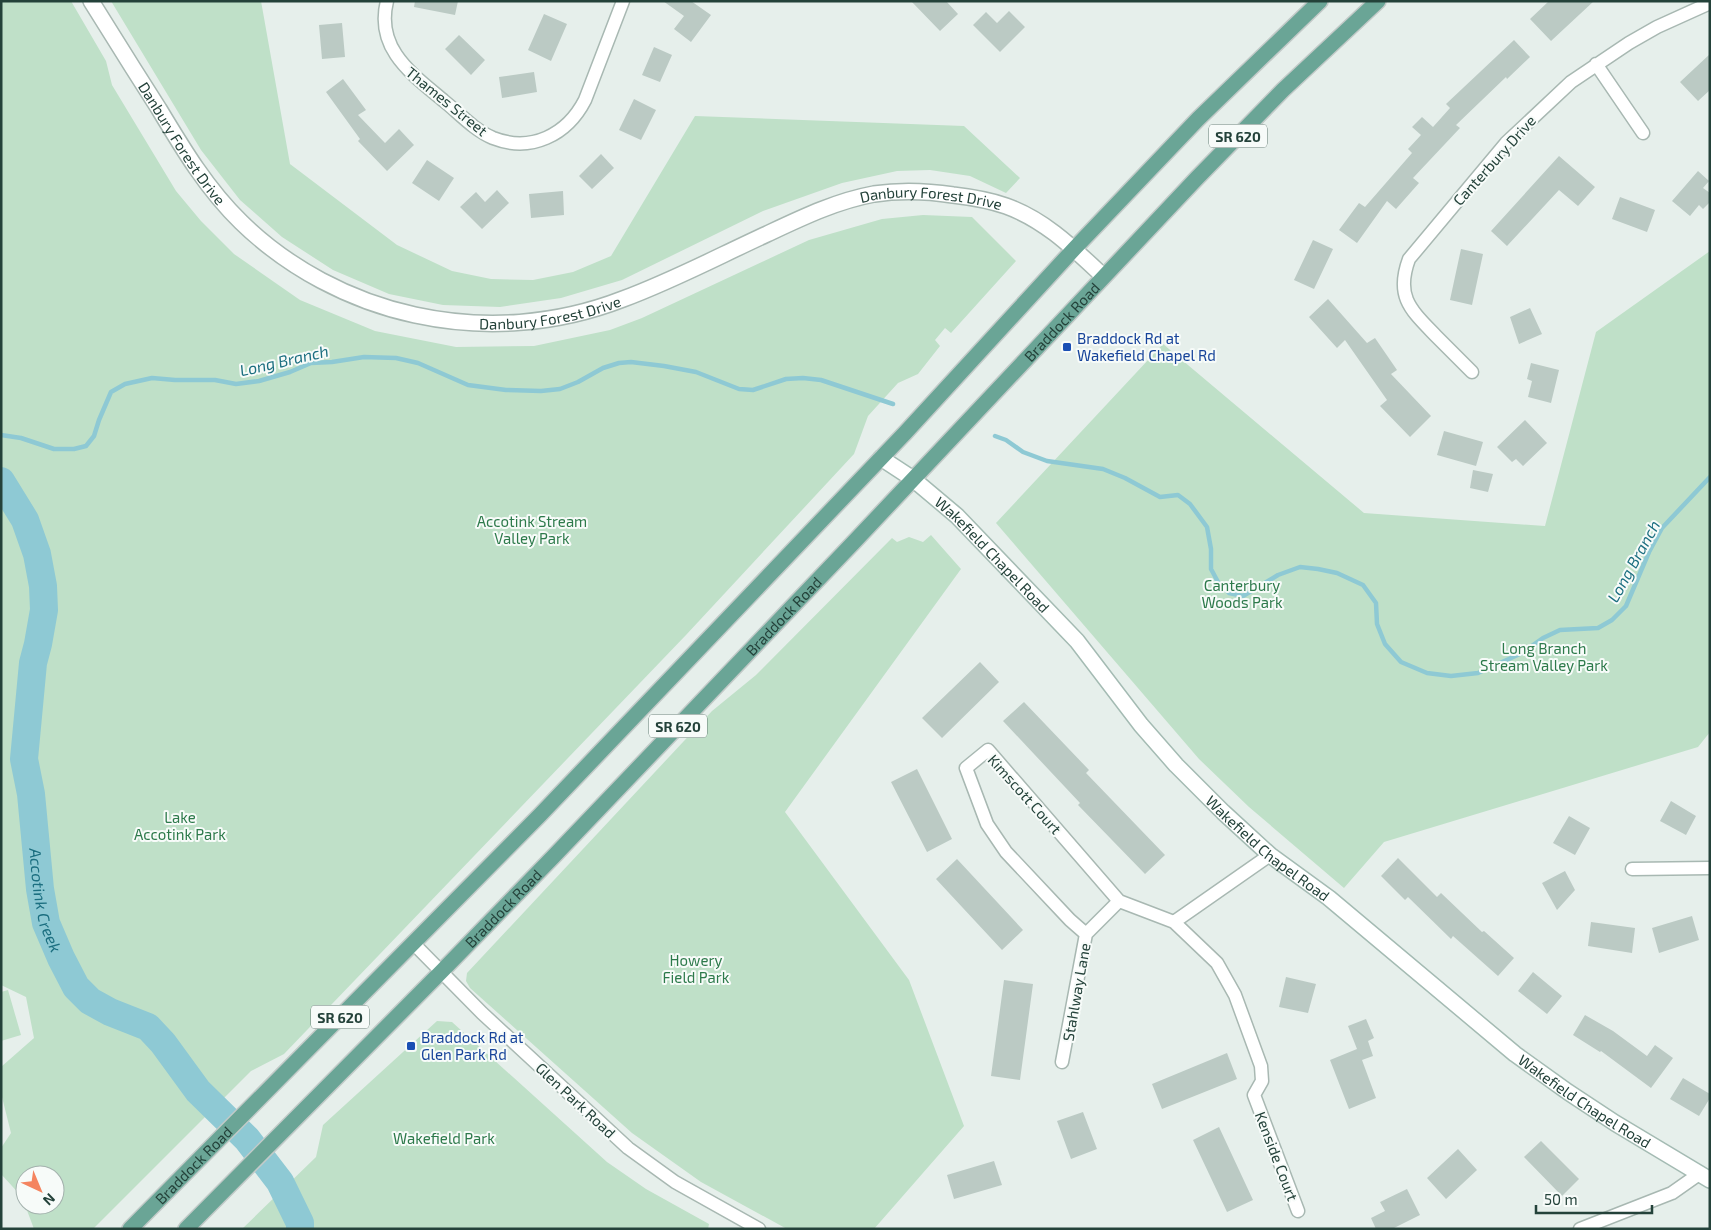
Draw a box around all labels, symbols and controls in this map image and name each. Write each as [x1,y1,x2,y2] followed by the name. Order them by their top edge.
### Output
[403,63,492,139] street label: Thames Street
[135,78,229,208] street label: Danbury Forest Drive
[1449,111,1539,209] street label: Canterbury Drive
[1209,124,1267,148] road number: SR 620
[858,182,1004,213] street label: Danbury Forest Drive
[1020,278,1103,365] street label: Braddock Road
[479,292,623,332] street label: Danbury Forest Drive
[1077,329,1216,364] place label: Braddock Rd at Wakefield Chapel Rd
[238,341,330,379] water label: Long Branch
[1061,341,1073,353] marker: Braddock Rd at Wakefield Chapel Rd
[932,493,1054,616] street label: Wakefield Chapel Road
[477,512,587,547] park label: Accotink Stream Valley Park
[1603,517,1663,605] water label: Long Branch
[742,573,825,659] street label: Braddock Road
[1201,576,1283,611] park label: Canterbury Woods Park
[1480,639,1608,674] park label: Long Branch Stream Valley Park
[649,714,707,738] road number: SR 620
[984,750,1066,838] street label: Kimscott Court
[1202,791,1333,905] street label: Wakefield Chapel Road
[134,808,226,843] park label: Lake Accotink Park
[27,846,67,955] water label: Accotink Creek
[461,865,545,951] street label: Braddock Road
[1059,941,1093,1043] street label: Stahlway Lane
[663,951,730,986] park label: Howery Field Park
[311,1006,369,1028] road number: SR 620
[421,1028,524,1063] place label: Braddock Rd at Glen Park Rd
[405,1040,417,1052] marker: Braddock Rd at Glen Park Rd
[1515,1050,1654,1152] street label: Wakefield Chapel Road
[532,1058,620,1142] street label: Glen Park Road
[1252,1109,1302,1203] street label: Kenside Court
[151,1122,236,1208] street label: Braddock Road
[393,1129,495,1147] park label: Wakefield Park
[15,1165,65,1215] north arrow
[1536,1182,1652,1214] scale bar
[40,1190,59,1209] text: N
[1544,1190,1578,1208] text: 50 m

